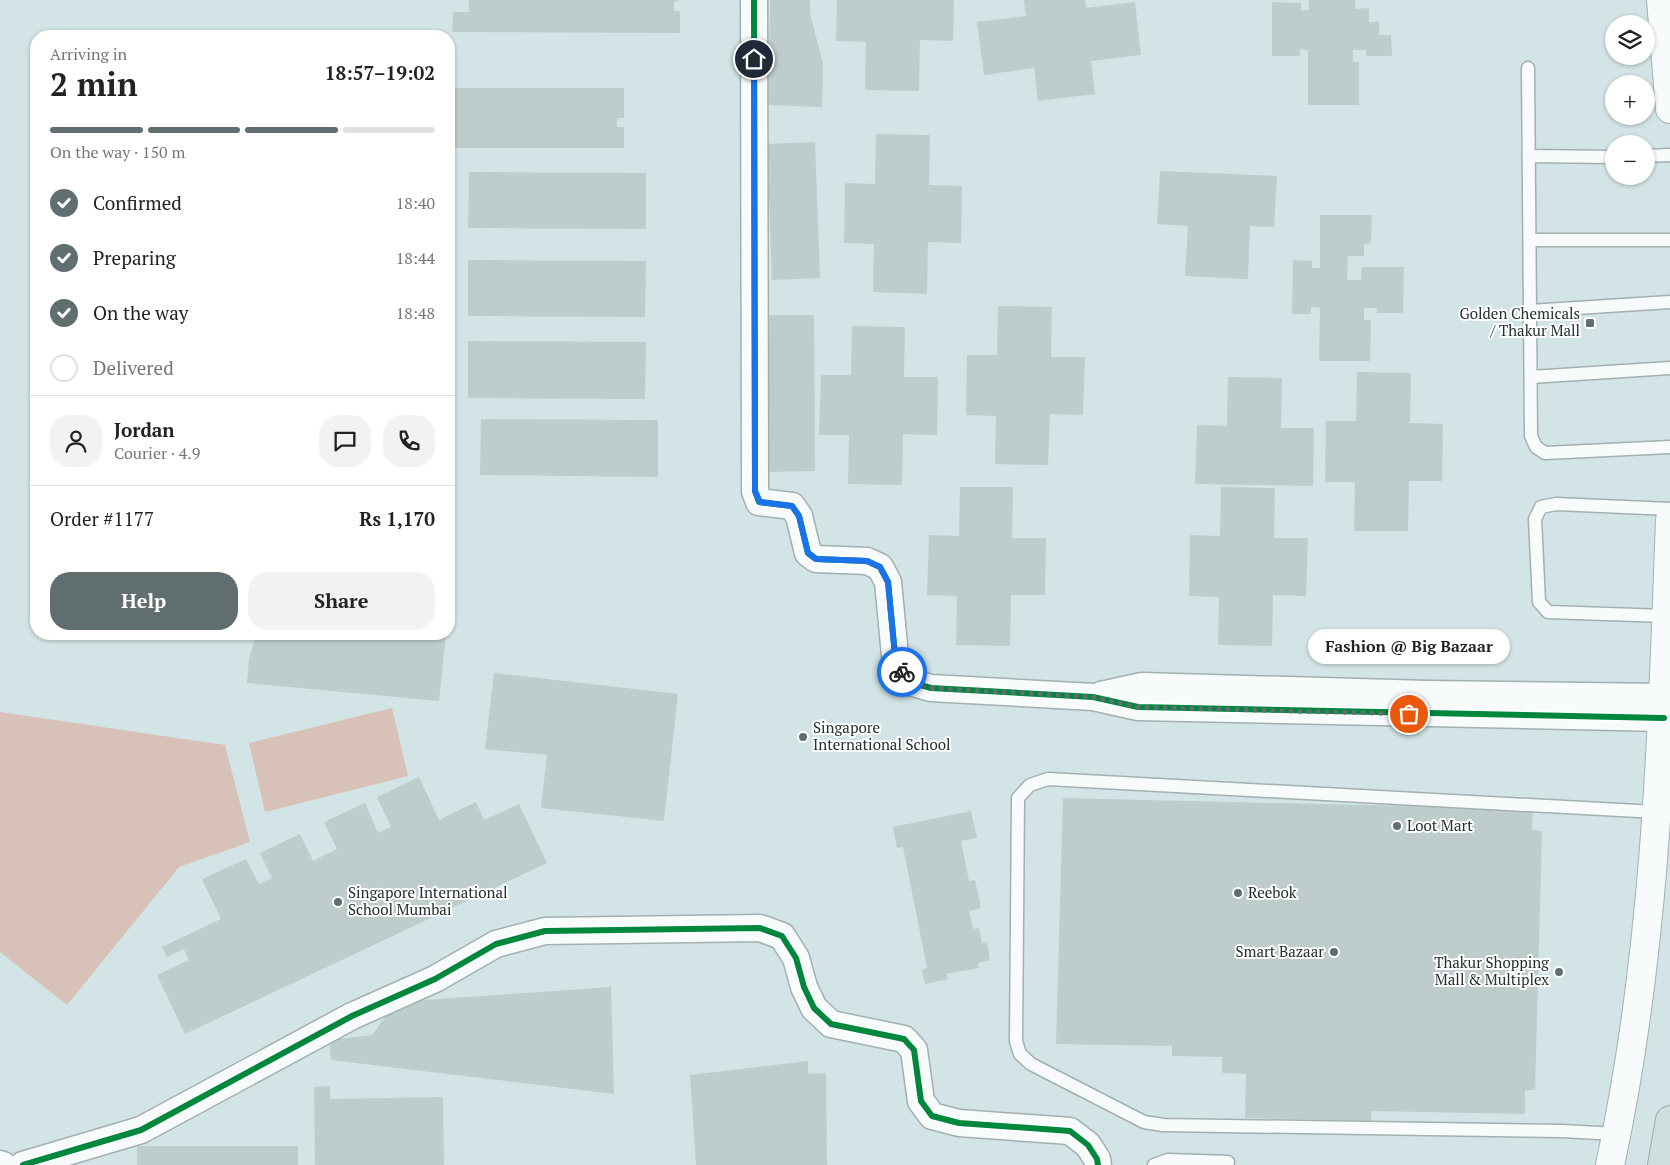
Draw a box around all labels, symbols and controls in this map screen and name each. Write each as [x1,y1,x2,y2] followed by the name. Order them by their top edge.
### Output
[1605,15,1655,185] map controls
[1605,15,1655,65] button: layers
[733,38,775,80] pin
[50,43,127,65] text: Arriving in
[740,45,768,73] icon: home
[325,60,435,85] text: 18:57–19:02
[50,63,138,105] text: 2 min
[1605,75,1655,125] button: +
[1605,135,1655,185] button: −
[50,141,185,163] text: On the way · 150 m
[50,189,78,217] icon: check
[93,190,182,215] text: Confirmed
[396,192,435,214] text: 18:40
[50,244,78,272] icon: check
[93,245,176,270] text: Preparing
[396,247,435,269] text: 18:44
[50,299,78,327] icon: check
[93,300,188,325] text: On the way
[396,302,435,324] text: 18:48
[1459,303,1580,340] place label: Golden Chemicals / Thakur Mall
[1584,317,1596,329] marker: Golden Chemicals / Thakur Mall
[93,355,174,380] text: Delivered
[50,415,102,467] button: person
[319,415,371,467] button: chat
[383,415,435,467] button: phone
[114,417,175,442] text: Jordan
[114,442,200,464] text: Courier · 4.9
[50,506,154,531] text: Order #1177
[359,506,435,531] text: Rs 1,170
[50,572,238,630] button: Help
[248,572,435,630] button: Share
[1308,629,1510,664] callout: Fashion @ Big Bazaar
[1325,635,1493,657] text: Fashion @ Big Bazaar
[877,647,927,697] courier
[888,658,916,686] icon: bike
[1388,693,1430,735] pin
[1395,700,1423,728] icon: bag
[813,717,951,754] place label: Singapore International School
[797,731,809,743] marker: Singapore International School
[1407,815,1473,835] place label: Loot Mart
[1391,820,1403,832] marker: Loot Mart
[348,882,508,919] place label: Singapore International School Mumbai
[1248,882,1297,902] place label: Reebok
[1232,887,1244,899] marker: Reebok
[332,896,344,908] marker: Singapore International School Mumbai
[1235,941,1324,961] place label: Smart Bazaar
[1328,946,1340,958] marker: Smart Bazaar
[1434,952,1550,989] place label: Thakur Shopping Mall & Multiplex
[1553,966,1565,978] marker: Thakur Shopping Mall & Multiplex

